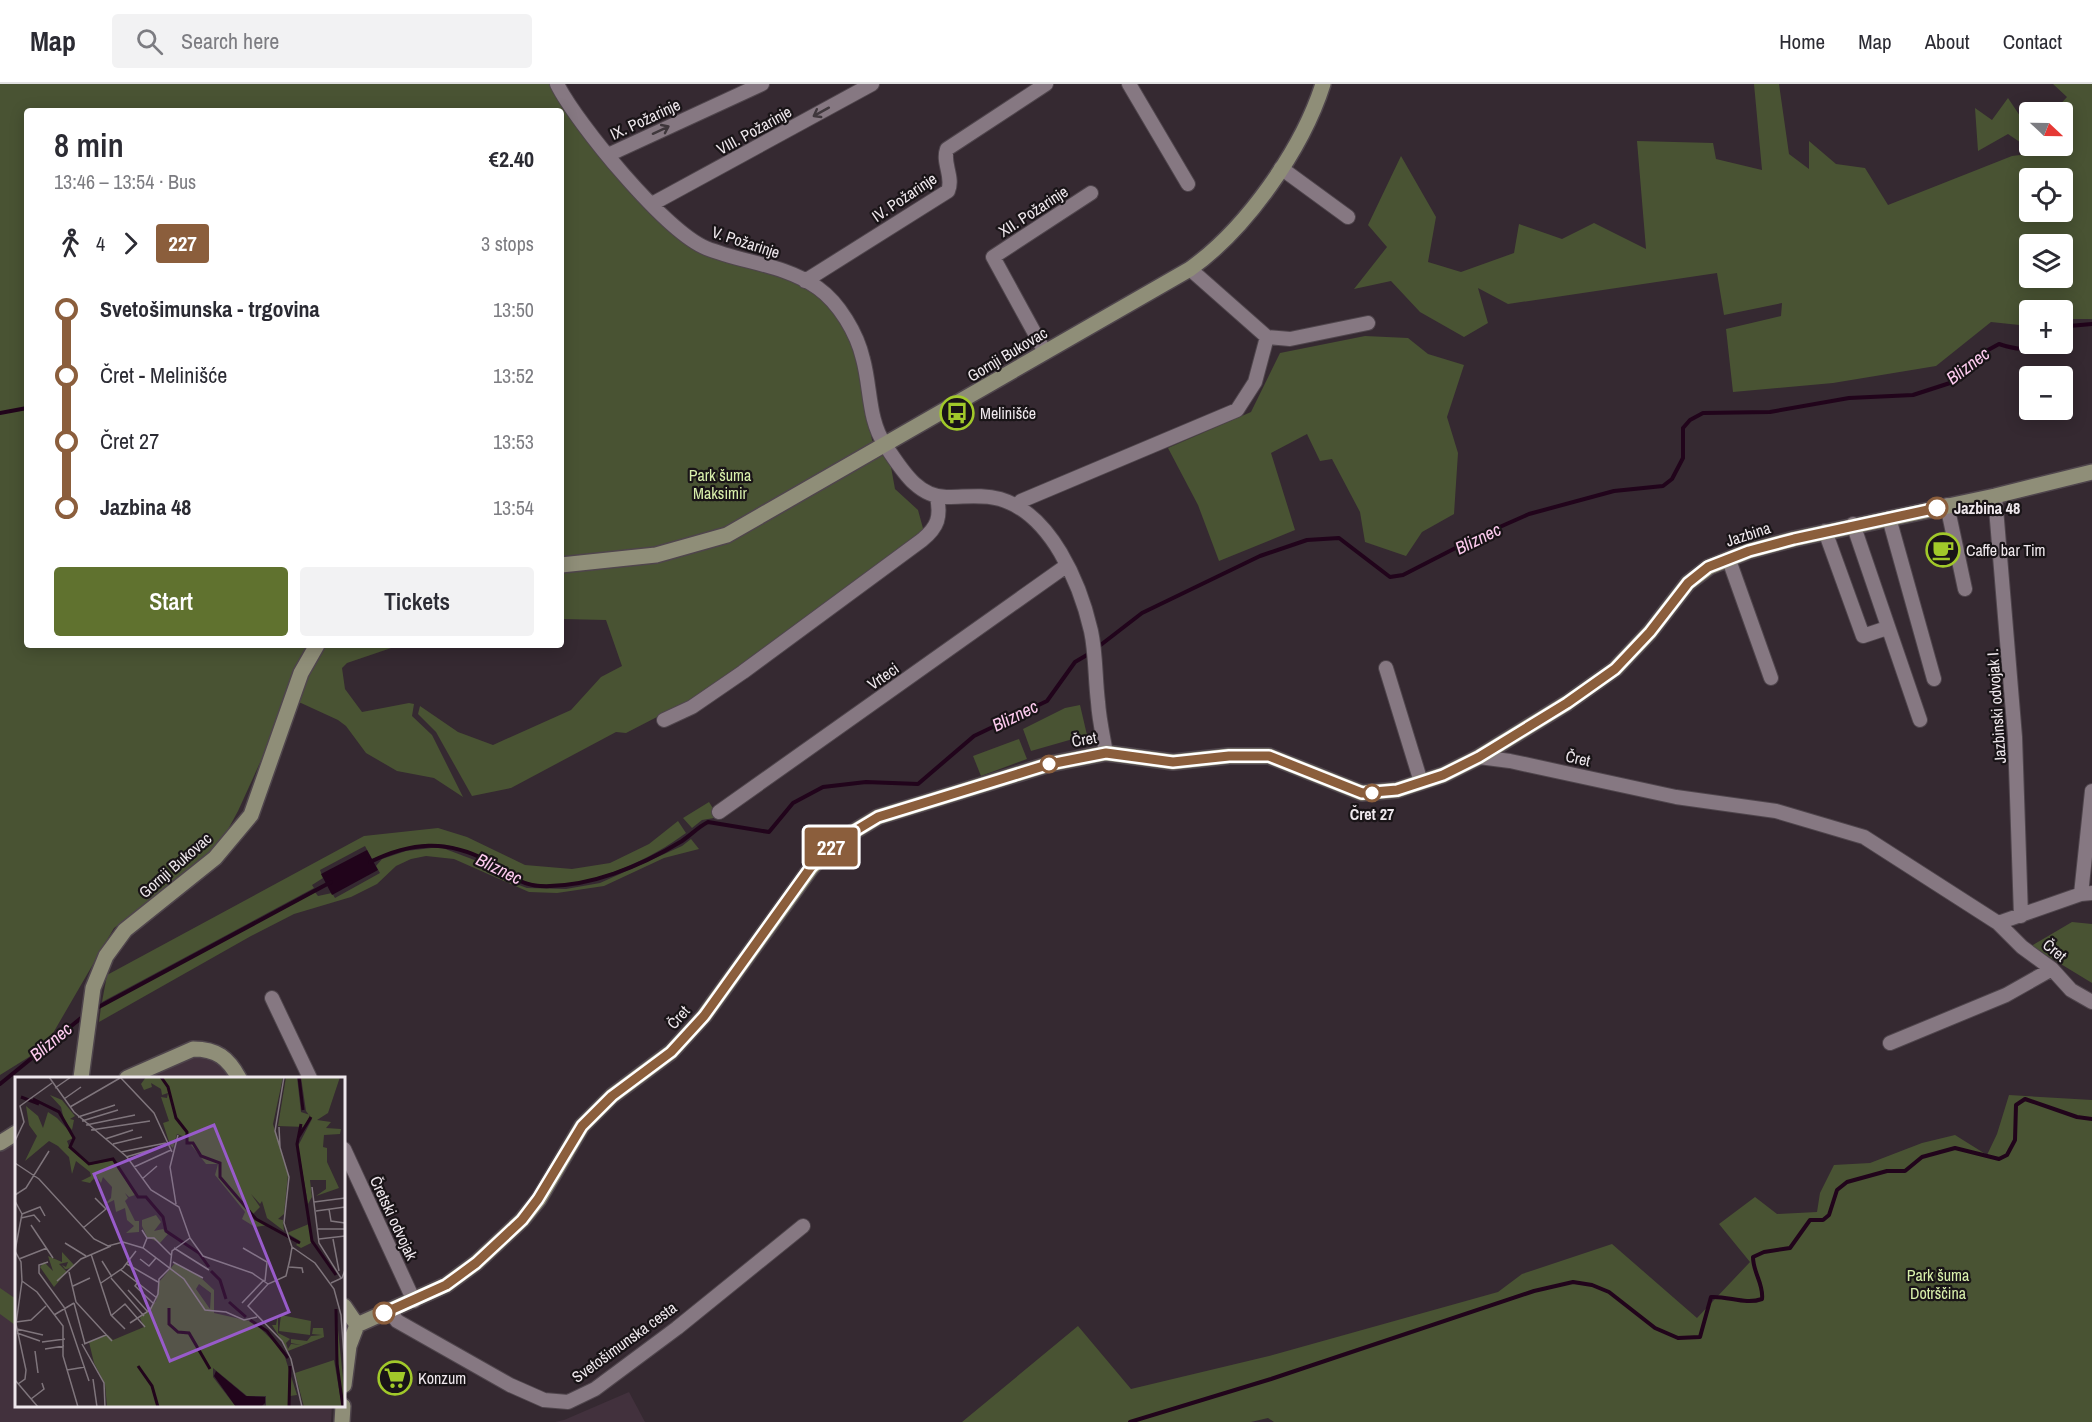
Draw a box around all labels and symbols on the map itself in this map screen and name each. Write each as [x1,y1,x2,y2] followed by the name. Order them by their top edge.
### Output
[606,93,684,145] street label: IX. Požarinje
[713,100,795,160] street label: VIII. Požarinje
[2019,102,2073,156] north arrow
[813,106,830,118] one-way arrow
[651,124,669,136] one-way arrow
[867,167,941,227] street label: IV. Požarinje
[994,180,1072,242] street label: XII. Požarinje
[709,221,783,263] street label: V. Požarinje
[963,321,1051,387] street label: Gornji Bukovac
[1941,341,1995,390] water label: Bliznec
[939,395,975,431] bus stop icon: Melinišće
[980,402,1036,424] place label: Melinišće
[689,464,752,504] park label: Park šuma Maksimir
[1926,497,1948,519] marker: Jazbina 48
[1954,497,2020,519] place label: Jazbina 48
[1451,516,1506,560] water label: Bliznec
[1723,516,1774,552] street label: Jazbina
[1925,532,1961,568] cafe icon: Caffe bar Tim
[1966,539,2045,561] place label: Caffe bar Tim
[1981,648,2011,764] street label: Jazbinski odvojak I.
[863,657,903,695] street label: Vrteci
[988,693,1043,737] water label: Bliznec
[1070,726,1098,752] street label: Čret
[1564,745,1593,771] street label: Čret
[1040,755,1058,773] unlabelled marker
[1363,784,1381,802] marker: Čret 27
[1350,803,1394,825] place label: Čret 27
[134,827,216,903] street label: Gornji Bukovac
[796,828,866,867] line badge: 227
[472,847,527,891] water label: Bliznec
[2038,934,2072,967] street label: Čret
[662,1000,695,1034] street label: Čret
[24,1016,78,1067] water label: Bliznec
[15,1077,345,1407] inset map
[365,1172,423,1264] street label: Čretski odvojak
[1907,1264,1970,1304] park label: Park šuma Dotrščina
[567,1296,681,1388] street label: Svetošimunska cesta
[373,1302,395,1324] unlabelled marker
[377,1360,413,1396] supermarket icon: Konzum
[418,1367,466,1389] place label: Konzum

